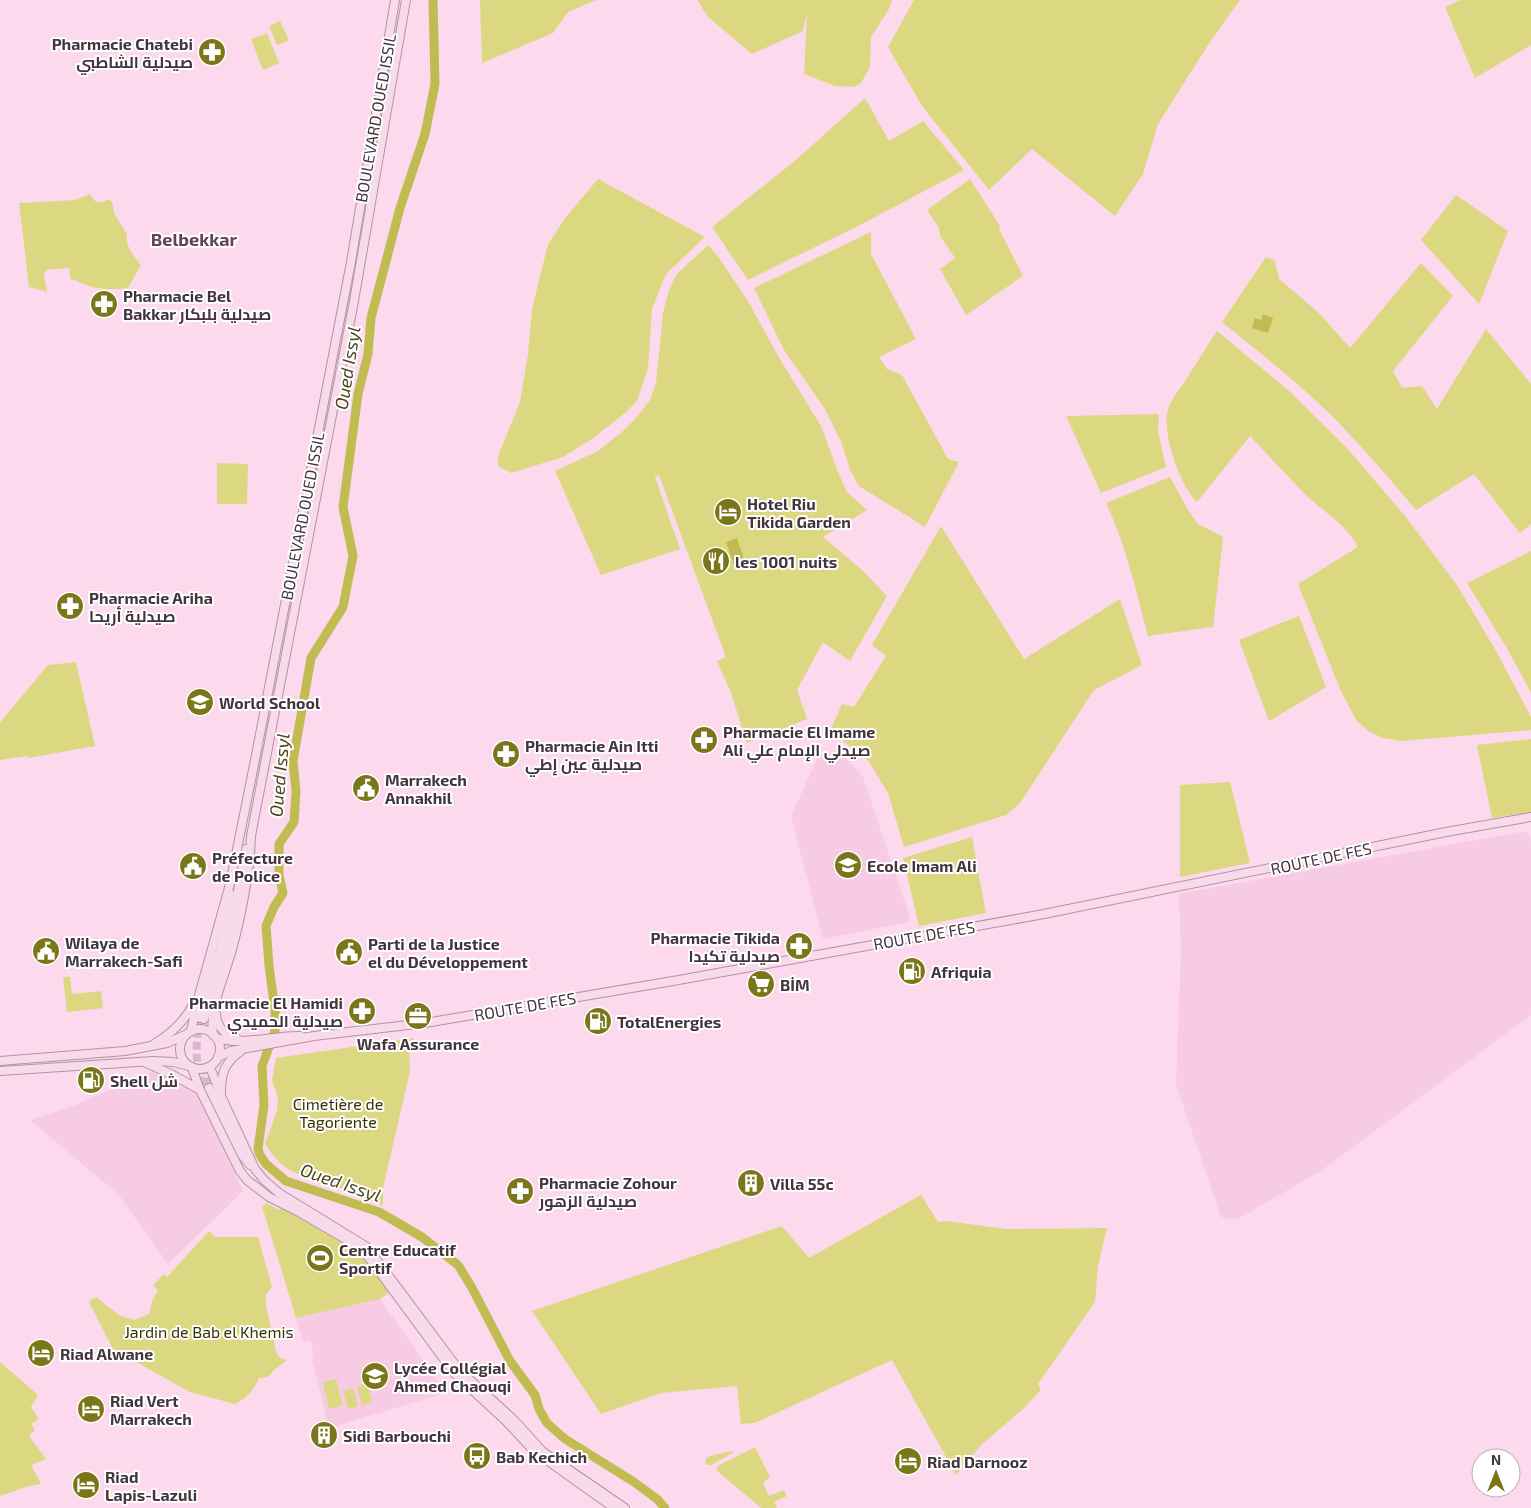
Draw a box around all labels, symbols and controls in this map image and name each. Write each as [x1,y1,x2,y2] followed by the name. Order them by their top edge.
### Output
[351,32,399,204] street label: BOULEVARD OUED ISSIL
[52,34,193,75] place label: Pharmacie Chatebi صيدلية الشاطبي
[197,37,227,67] pharmacy icon: Pharmacie Chatebi صيدلية الشاطبي
[151,228,238,250] district label: Belbekkar
[123,286,271,324] place label: Pharmacie Bel Bakkar صيدلية بلبكار
[89,289,119,319] pharmacy icon: Pharmacie Bel Bakkar صيدلية بلبكار
[330,325,364,411] water label: Oued Issyl
[276,430,328,602] street label: BOULEVARD OUED ISSIL
[747,494,851,531] place label: Hotel Riu Tikida Garden
[713,497,743,527] hotel icon: Hotel Riu Tikida Garden
[701,546,731,576] restaurant icon: les 1001 nuits
[735,552,837,571] place label: les 1001 nuits
[89,588,213,626] place label: Pharmacie Ariha صيدلية أريحا
[55,591,85,621] pharmacy icon: Pharmacie Ariha صيدلية أريحا
[185,687,215,717] school or university icon: World School
[219,693,321,712] place label: World School
[723,722,875,763] place label: Pharmacie El Imame Ali صيدلي الإمام علي
[689,725,719,755] pharmacy icon: Pharmacie El Imame Ali صيدلي الإمام علي
[264,732,294,818] water label: Oued Issyl
[525,736,658,777] place label: Pharmacie Ain Itti صيدلية عين إطي
[491,739,521,769] pharmacy icon: Pharmacie Ain Itti صيدلية عين إطي
[385,770,467,807] place label: Marrakech Annakhil
[351,773,381,803] public building icon: Marrakech Annakhil
[1269,838,1373,878] street label: ROUTE DE FES
[212,848,293,885] place label: Préfecture de Police
[833,850,863,880] school or university icon: Ecole Imam Ali
[178,851,208,881] public building icon: Préfecture de Police
[867,856,977,875] place label: Ecole Imam Ali
[872,917,976,953] street label: ROUTE DE FES
[651,928,780,965] place label: Pharmacie Tikida صيدلية تكيدا
[784,931,814,961] pharmacy icon: Pharmacie Tikida صيدلية تكيدا
[65,933,183,970] place label: Wilaya de Marrakech-Safi
[368,934,528,971] place label: Parti de la Justice el du Développement
[31,936,61,966] public building icon: Wilaya de Marrakech-Safi
[334,937,364,967] public building icon: Parti de la Justice el du Développement
[897,956,927,986] fuel station icon: Afriquia
[931,962,992,981] place label: Afriquia
[746,969,776,999] supermarket icon: BİM
[780,975,810,994] place label: BİM
[473,988,577,1024] street label: ROUTE DE FES
[189,993,343,1034] place label: Pharmacie El Hamidi صيدلية الحميدي
[347,996,377,1026] pharmacy icon: Pharmacie El Hamidi صيدلية الحميدي
[403,1001,433,1031] office icon: Wafa Assurance
[583,1006,613,1036] fuel station icon: TotalEnergies
[617,1012,721,1031] place label: TotalEnergies
[357,1034,479,1053] place label: Wafa Assurance
[76,1065,106,1095] fuel station icon: Shell شل
[110,1071,178,1091] place label: Shell شل
[293,1094,383,1131] park label: Cimetière de Tagoriente
[298,1158,384,1206] water label: Oued Issyl
[736,1168,766,1198] building icon: Villa 55c
[538,1173,677,1211] place label: Pharmacie Zohour صيدلية الزهور
[770,1174,834,1193] place label: Villa 55c
[505,1176,535,1206] pharmacy icon: Pharmacie Zohour صيدلية الزهور
[339,1240,456,1277] place label: Centre Educatif Sportif
[305,1243,335,1273] sports icon: Centre Educatif Sportif
[124,1322,294,1341] park label: Jardin de Bab el Khemis
[26,1338,56,1368] hotel icon: Riad Alwane
[60,1344,153,1363] place label: Riad Alwane
[394,1358,511,1395] place label: Lycée Collégial Ahmed Chaouqi
[360,1361,390,1391] school or university icon: Lycée Collégial Ahmed Chaouqi
[110,1391,192,1428] place label: Riad Vert Marrakech
[76,1394,106,1424] hotel icon: Riad Vert Marrakech
[309,1420,339,1450] building icon: Sidi Barbouchi
[343,1426,451,1445] place label: Sidi Barbouchi
[462,1441,492,1471] bus stop icon: Bab Kechich
[893,1446,923,1476] hotel icon: Riad Darnooz
[496,1447,587,1466] place label: Bab Kechich
[1471,1448,1521,1498] north arrow
[1491,1451,1501,1468] text: N
[927,1452,1028,1471] place label: Riad Darnooz
[105,1467,197,1504] place label: Riad Lapis-Lazuli
[71,1470,101,1500] hotel icon: Riad Lapis-Lazuli

